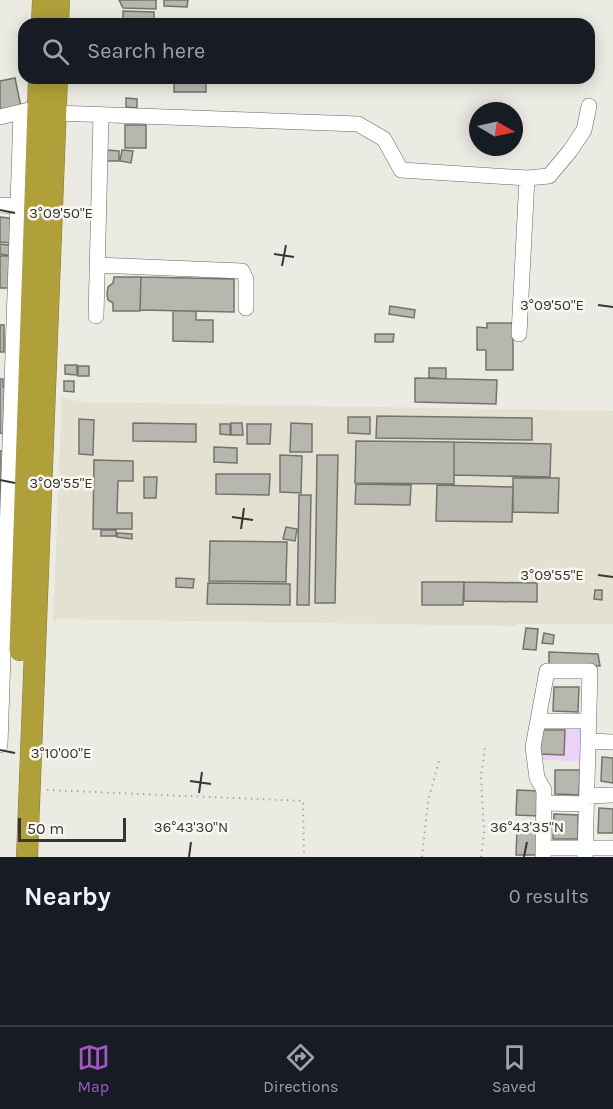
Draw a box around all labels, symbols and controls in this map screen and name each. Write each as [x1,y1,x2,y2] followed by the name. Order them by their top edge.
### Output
[18,18,595,84] search box
[39,35,72,68] icon: search
[87,38,205,64] text: Search here
[469,102,523,156] north arrow
[29,204,93,222] text: 3°09'50"E
[520,296,584,314] text: 3°09'50"E
[29,474,93,492] text: 3°09'55"E
[520,566,584,584] text: 3°09'55"E
[31,744,91,762] text: 3°10'00"E
[18,815,126,842] scale bar
[154,818,228,836] text: 36°43'30"N
[490,818,564,836] text: 36°43'35"N
[27,819,64,838] text: 50 m
[24,881,111,912] text: Nearby
[509,885,589,908] text: 0 results
[77,1041,110,1096] tab: Map
[263,1041,338,1096] tab: Directions
[492,1041,536,1096] tab: Saved

